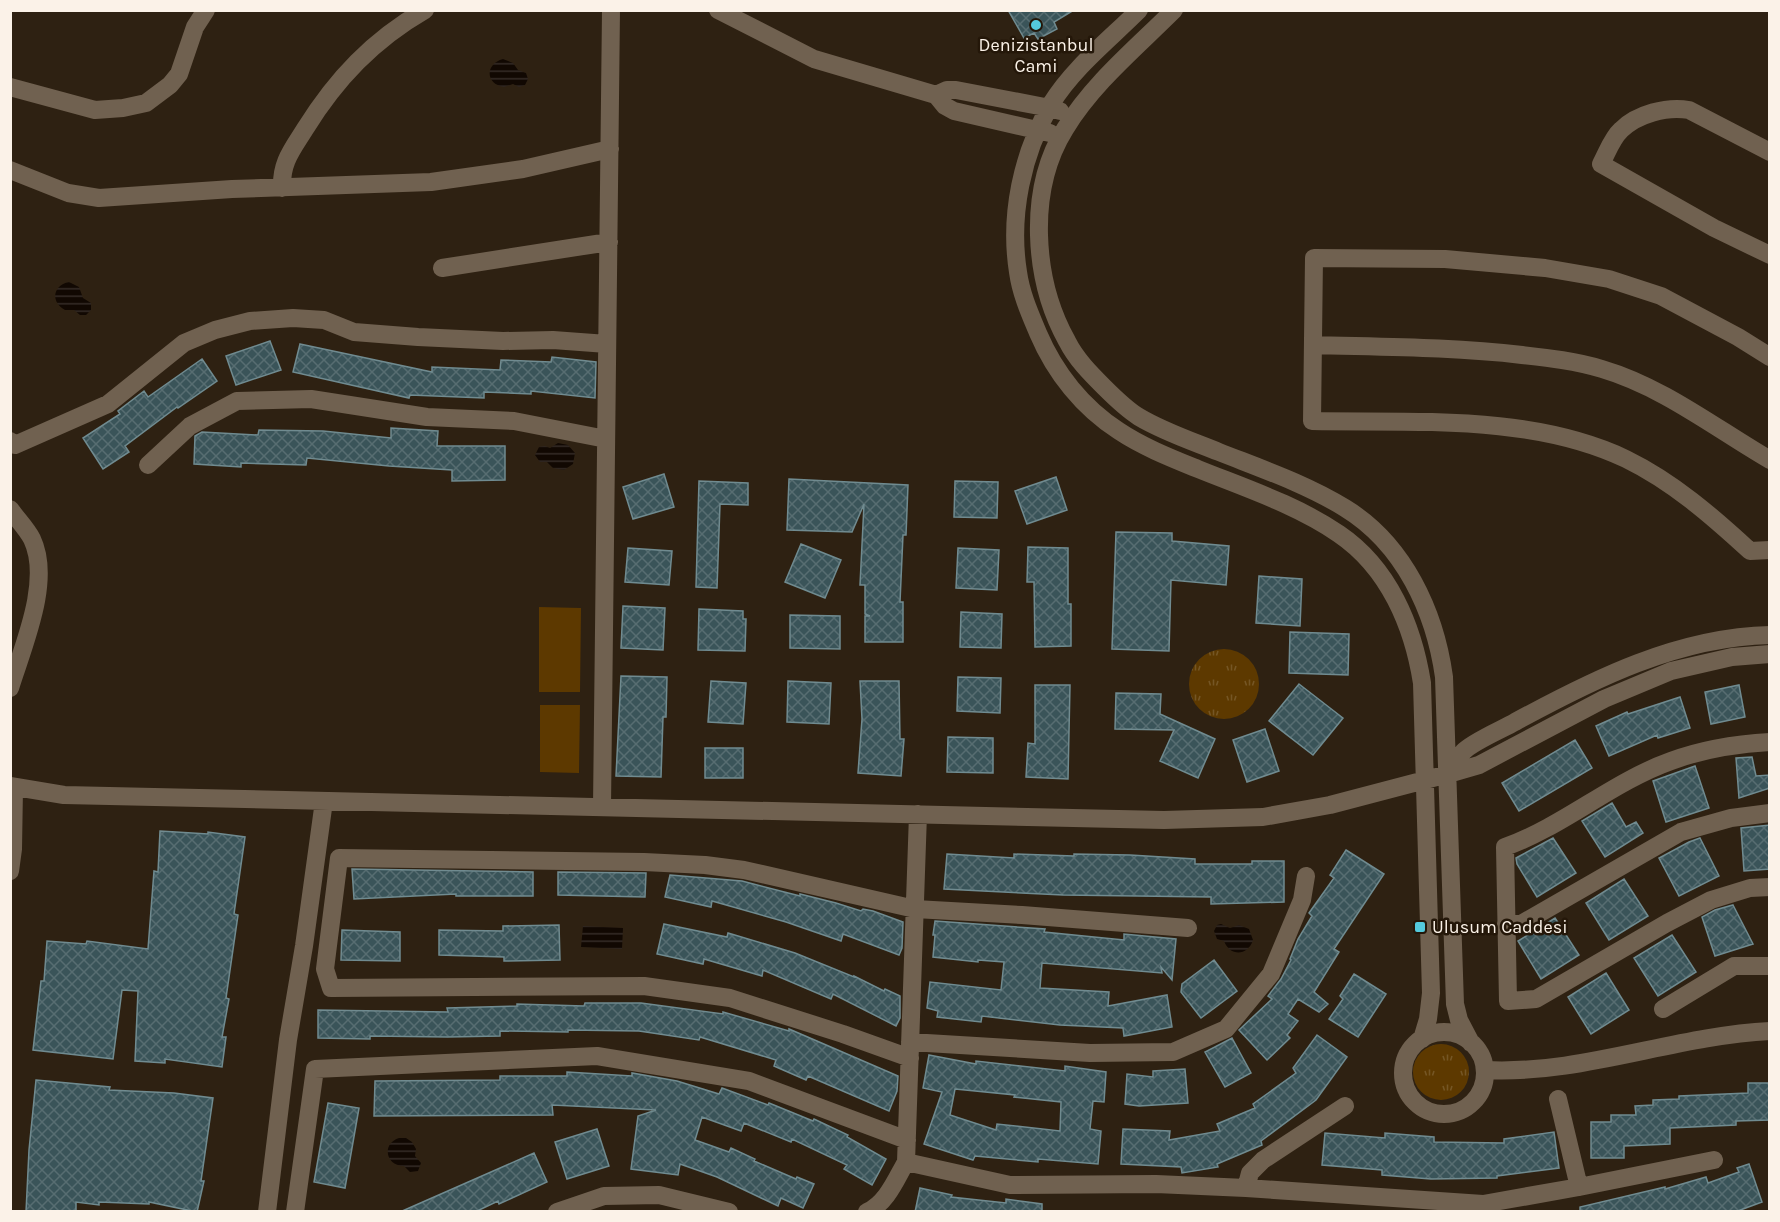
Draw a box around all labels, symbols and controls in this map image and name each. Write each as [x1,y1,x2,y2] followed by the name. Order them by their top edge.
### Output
[1029,18,1043,32] marker: Denizistanbul Cami
[979,34,1093,77] place label: Denizistanbul Cami
[1432,916,1568,938] place label: Ulusum Caddesi
[1413,920,1427,934] marker: Ulusum Caddesi

